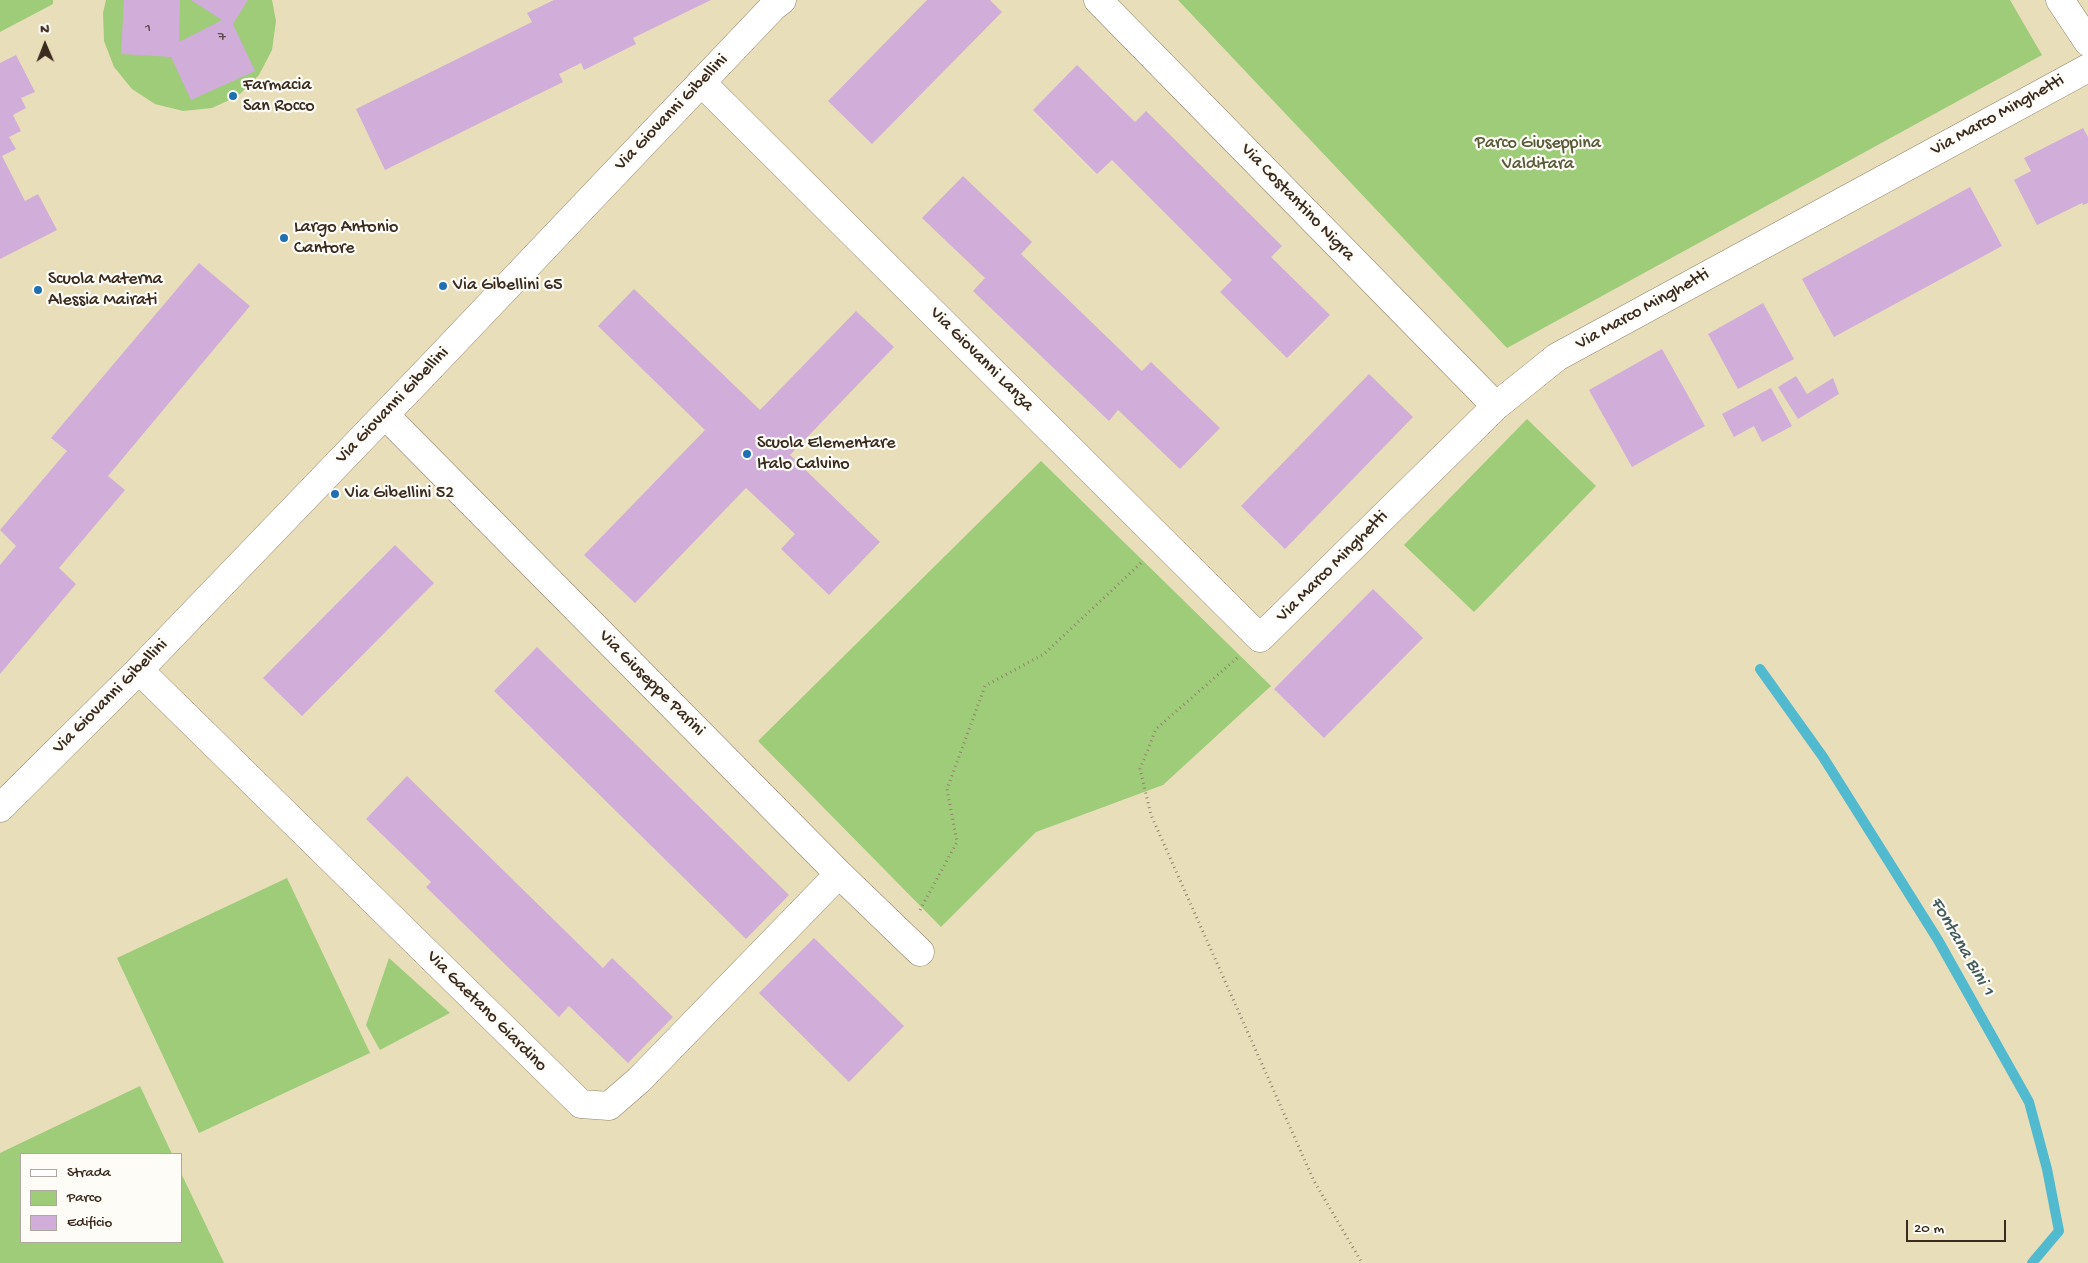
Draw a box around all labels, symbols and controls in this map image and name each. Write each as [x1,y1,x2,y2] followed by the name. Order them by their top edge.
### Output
[20,20,70,70] north arrow
[145,20,151,38] house number: 1
[40,21,49,38] text: N
[218,29,226,47] house number: 7
[611,50,733,176] street label: Via Giovanni Gibellini
[1927,70,2069,162] street label: Via Marco Minghetti
[243,75,315,118] place label: Farmacia San Rocco
[227,90,239,102] marker: Farmacia San Rocco
[1475,133,1601,176] park label: Parco Giuseppina Valditara
[1235,140,1359,266] street label: Via Costantino Nigra
[294,217,398,260] place label: Largo Antonio Cantore
[278,232,290,244] marker: Largo Antonio Cantore
[1572,264,1714,356] street label: Via Marco Minghetti
[48,269,163,312] place label: Scuola Materna Alessia Mairati
[453,275,562,297] place label: Via Gibellini 65
[437,280,449,292] marker: Via Gibellini 65
[32,284,44,296] marker: Scuola Materna Alessia Mairati
[924,303,1038,417] street label: Via Giovanni Lanza
[332,343,454,469] street label: Via Giovanni Gibellini
[757,433,896,476] place label: Scuola Elementare Italo Calvino
[741,448,753,460] marker: Scuola Elementare Italo Calvino
[345,483,454,505] place label: Via Gibellini 52
[329,488,341,500] marker: Via Gibellini 52
[1273,507,1393,627] street label: Via Marco Minghetti
[593,626,709,742] street label: Via Giuseppe Parini
[49,635,173,759] street label: Via Giovanni Gibellini
[1924,894,1998,1000] water label: Fontana Bini 1
[421,947,551,1077] street label: Via Gaetano Giardino
[20,1153,182,1243] legend
[67,1164,111,1182] text: Strada
[67,1189,102,1207] text: Parco
[1908,1210,2008,1242] scale bar
[67,1214,112,1232] text: Edificio
[1914,1220,1944,1238] text: 20 m

